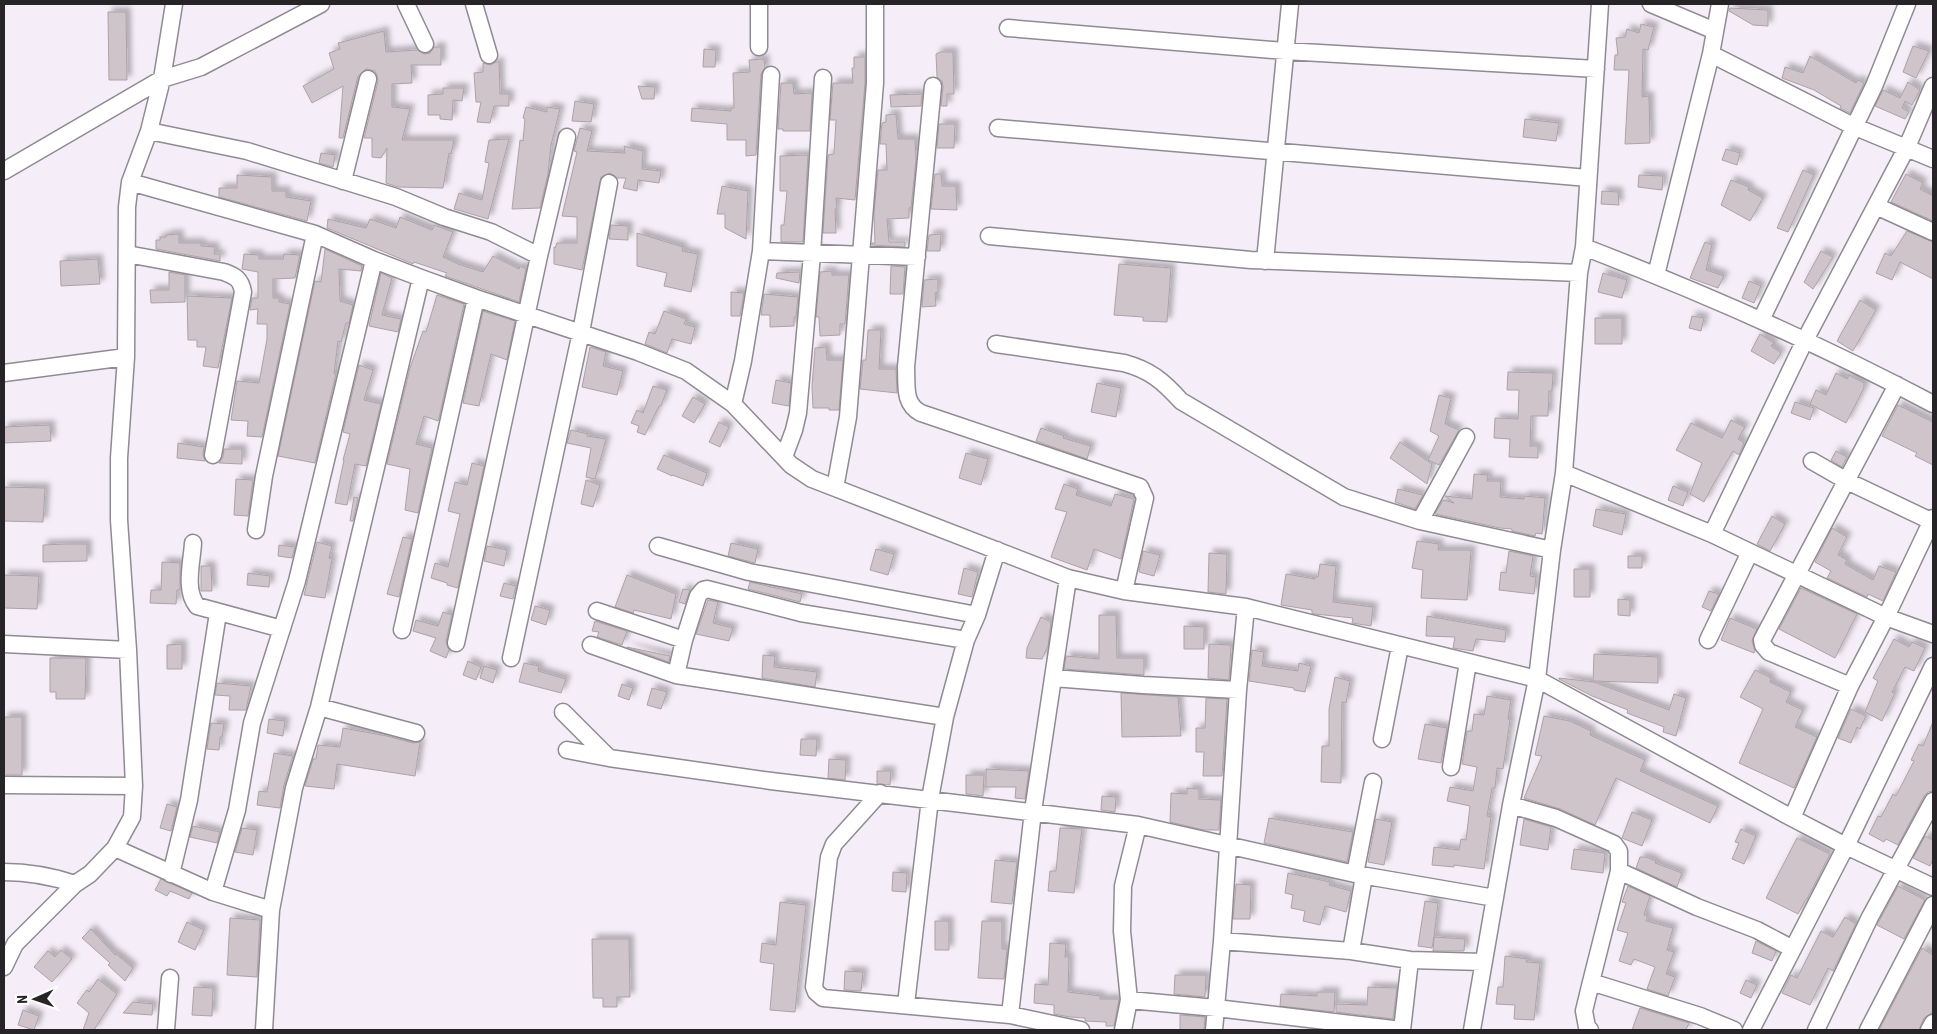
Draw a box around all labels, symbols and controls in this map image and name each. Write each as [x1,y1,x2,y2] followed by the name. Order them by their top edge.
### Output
[10,974,60,1024] north arrow
[14,995,30,1004] text: N

